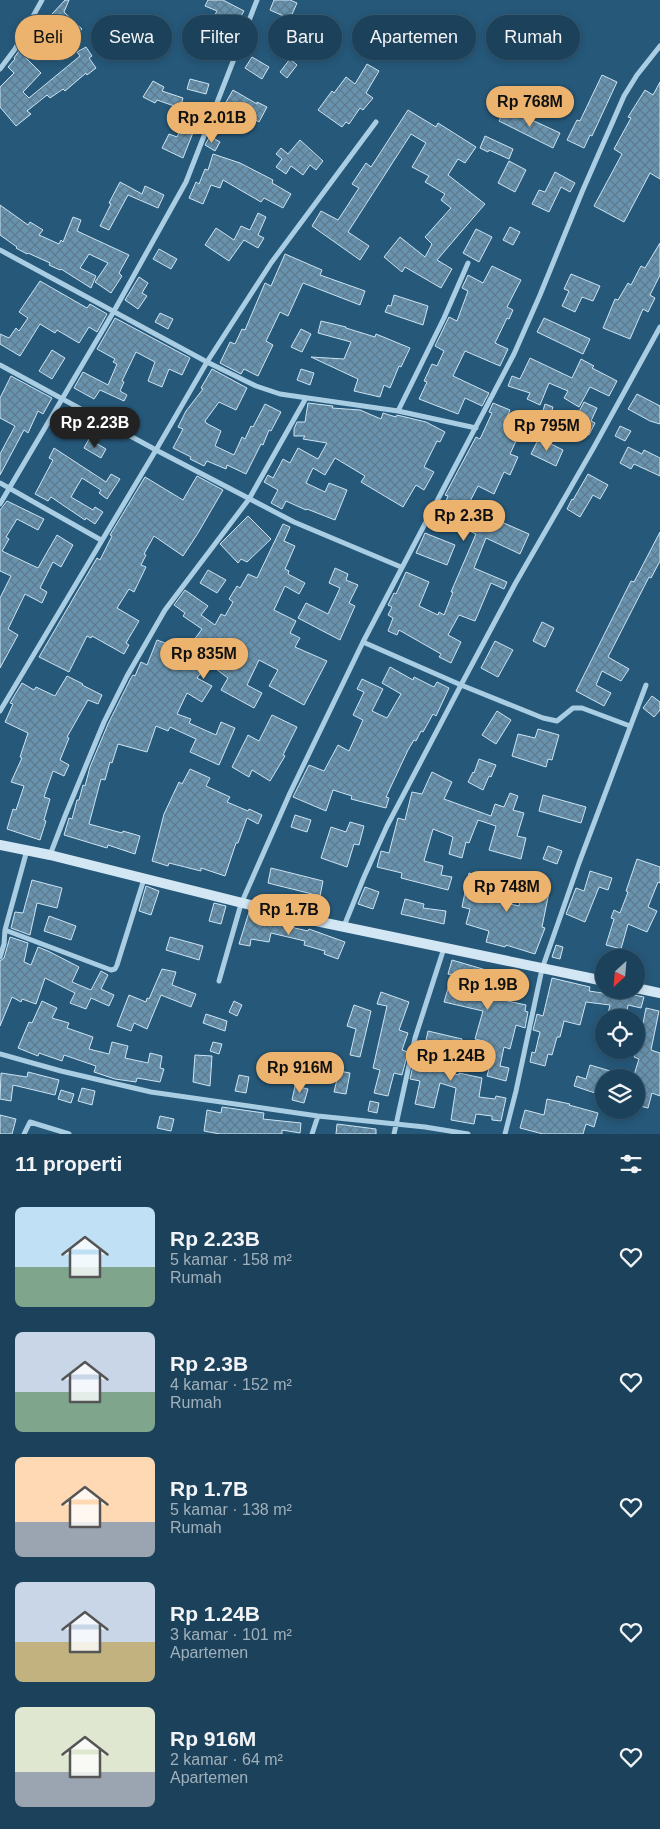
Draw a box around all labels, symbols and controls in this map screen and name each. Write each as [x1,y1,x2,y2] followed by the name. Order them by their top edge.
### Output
[15,15,81,60] chip: Beli
[91,15,172,60] chip: Sewa
[182,15,258,60] chip: Filter
[268,15,342,60] chip: Baru
[352,15,476,60] chip: Apartemen
[486,15,580,60] chip: Rumah
[484,86,576,128] pin: Rp 768M
[497,93,563,110] text: Rp 768M
[160,102,264,144] pin: Rp 2.01B
[178,109,246,126] text: Rp 2.01B
[43,406,147,449] pin: Rp 2.23B
[501,410,593,452] pin: Rp 795M
[61,414,129,431] text: Rp 2.23B
[514,417,580,434] text: Rp 795M
[418,500,510,542] pin: Rp 2.3B
[434,507,494,524] text: Rp 2.3B
[158,638,250,680] pin: Rp 835M
[171,645,237,662] text: Rp 835M
[461,870,553,913] pin: Rp 748M
[474,878,540,895] text: Rp 748M
[243,894,335,936] pin: Rp 1.7B
[259,901,319,918] text: Rp 1.7B
[595,949,645,999] north arrow
[595,949,645,1119] map controls
[442,968,534,1011] pin: Rp 1.9B
[458,976,518,993] text: Rp 1.9B
[595,1009,645,1059] button: locate
[399,1040,503,1082] pin: Rp 1.24B
[417,1047,485,1064] text: Rp 1.24B
[254,1052,346,1094] pin: Rp 916M
[267,1059,333,1076] text: Rp 916M
[595,1069,645,1119] button: layers
[617,1150,645,1178] icon: filters
[15,1152,122,1175] text: 11 properti
[55,1227,115,1287] icon: home
[170,1227,260,1250] text: Rp 2.23B
[617,1243,645,1271] icon: heart
[170,1251,292,1268] text: 5 kamar · 158 m²
[170,1269,222,1286] text: Rumah
[55,1352,115,1412] icon: home
[170,1352,248,1375] text: Rp 2.3B
[617,1368,645,1396] icon: heart
[170,1376,292,1393] text: 4 kamar · 152 m²
[170,1394,222,1411] text: Rumah
[55,1477,115,1537] icon: home
[170,1477,248,1500] text: Rp 1.7B
[617,1493,645,1521] icon: heart
[170,1501,292,1518] text: 5 kamar · 138 m²
[170,1519,222,1536] text: Rumah
[55,1602,115,1662] icon: home
[170,1602,260,1625] text: Rp 1.24B
[617,1618,645,1646] icon: heart
[170,1626,292,1643] text: 3 kamar · 101 m²
[170,1644,248,1661] text: Apartemen
[55,1727,115,1787] icon: home
[170,1727,256,1750] text: Rp 916M
[617,1743,645,1771] icon: heart
[170,1751,283,1768] text: 2 kamar · 64 m²
[170,1769,248,1786] text: Apartemen

